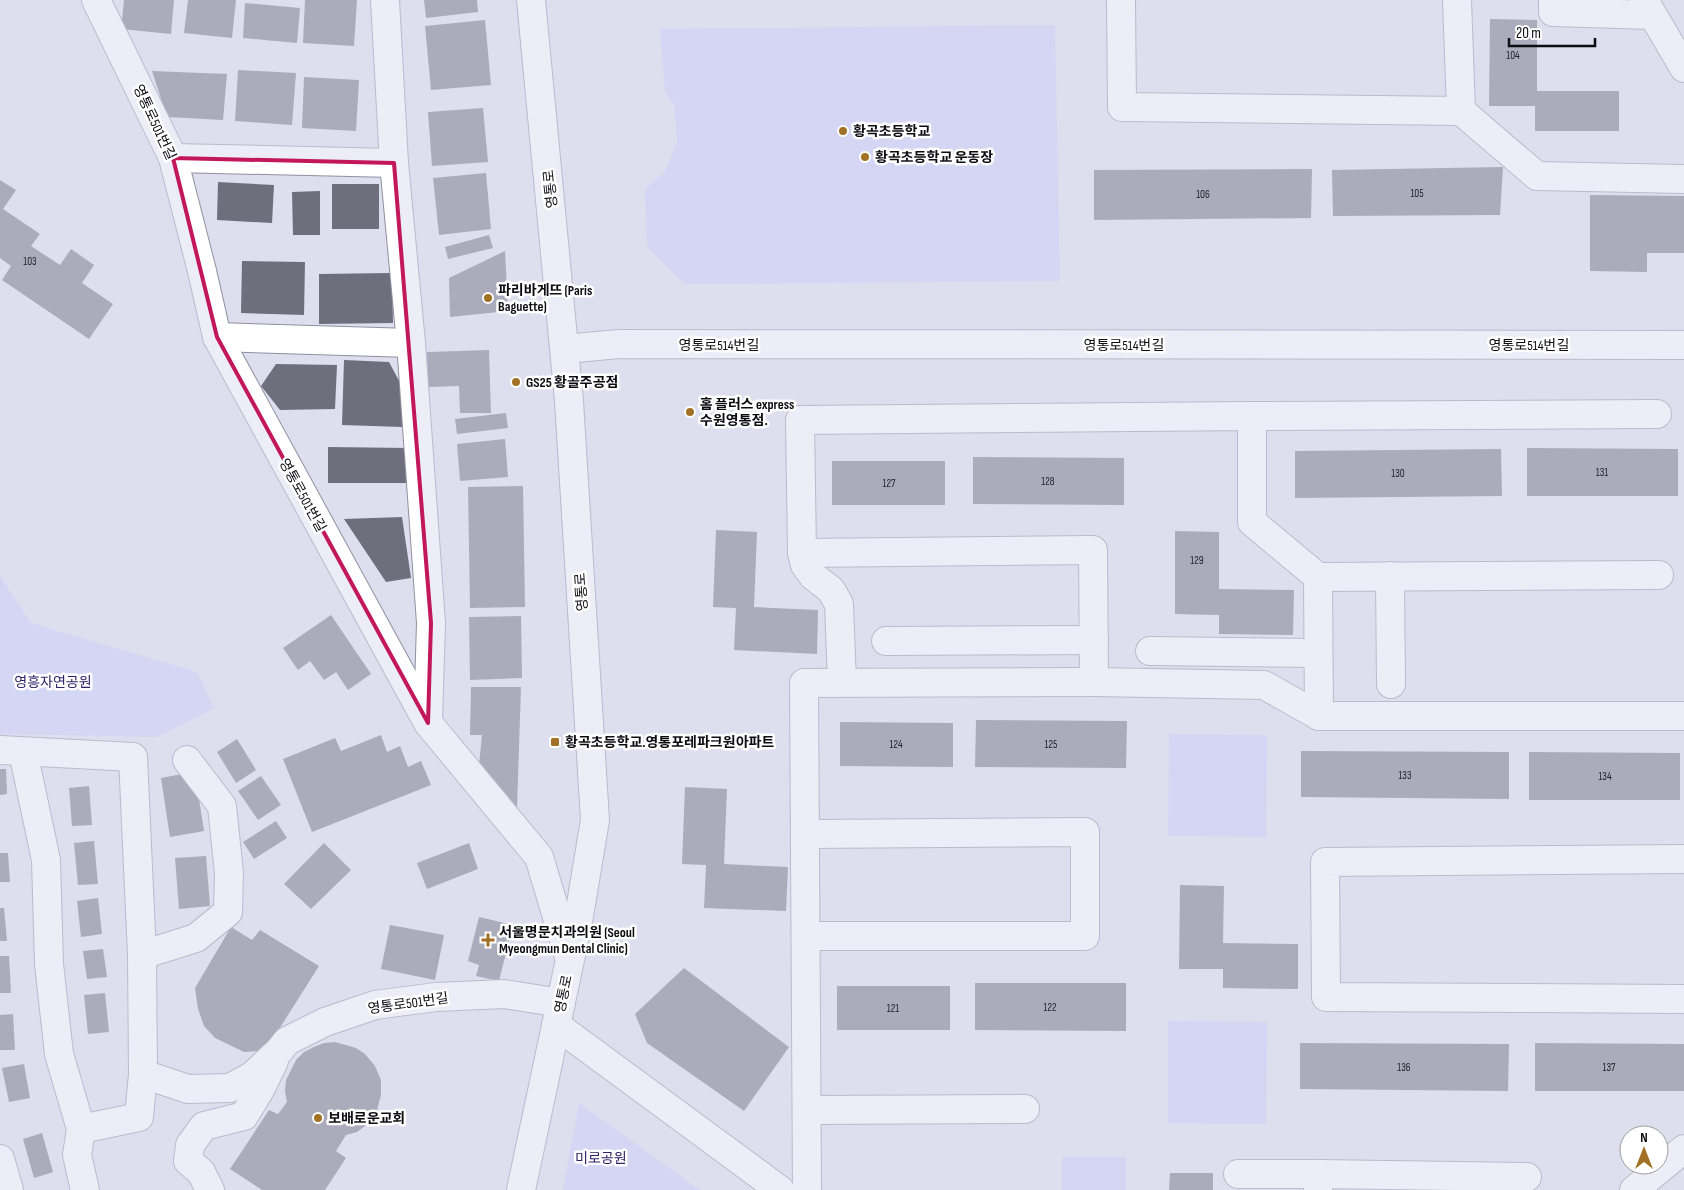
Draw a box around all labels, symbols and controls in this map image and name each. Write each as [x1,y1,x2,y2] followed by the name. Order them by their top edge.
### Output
[1509,15,1595,47] scale bar
[1516,24,1541,43] text: 20 m
[1506,49,1520,62] house number: 104
[130,82,179,163] street label: 영통로501번길
[853,123,930,140] place label: 황곡초등학교
[837,125,849,137] marker: 황곡초등학교
[875,149,993,166] place label: 황곡초등학교 운동장
[859,151,871,163] marker: 황곡초등학교 운동장
[540,169,561,209] street label: 영통로
[1410,187,1424,200] house number: 105
[1196,188,1210,201] house number: 106
[23,255,37,268] house number: 103
[498,282,592,315] place label: 파리바게뜨 (Paris Baguette)
[482,292,494,304] marker: 파리바게뜨 (Paris Baguette)
[679,337,759,354] street label: 영통로514번길
[1084,337,1164,354] street label: 영통로514번길
[1489,337,1569,354] street label: 영통로514번길
[526,374,618,391] place label: GS25 황골주공점
[510,376,522,388] marker: GS25 황골주공점
[700,396,794,429] place label: 홈 플러스 express 수원영통점.
[684,406,696,418] marker: 홈 플러스 express 수원영통점.
[275,456,330,535] street label: 영통로501번길
[1596,466,1608,479] house number: 131
[1391,467,1405,480] house number: 130
[1041,475,1055,488] house number: 128
[883,477,896,490] house number: 127
[1190,554,1204,567] house number: 129
[572,572,591,612] street label: 영통로
[14,674,92,691] park label: 영흥자연공원
[565,734,774,751] place label: 황곡초등학교.영통포레파크원아파트
[549,736,561,748] marker: 황곡초등학교.영통포레파크원아파트
[889,738,903,751] house number: 124
[1045,738,1057,751] house number: 125
[1398,769,1412,782] house number: 133
[1598,770,1612,783] house number: 134
[499,924,635,957] place label: 서울명문치과의원 (Seoul Myeongmun Dental Clinic)
[481,933,495,947] marker: 서울명문치과의원 (Seoul Myeongmun Dental Clinic)
[551,973,576,1015] street label: 영통로
[367,989,449,1018] street label: 영통로501번길
[1043,1001,1057,1014] house number: 122
[887,1002,899,1015] house number: 121
[1397,1061,1411,1074] house number: 136
[1603,1061,1616,1074] house number: 137
[328,1110,405,1127] place label: 보배로운교회
[312,1112,324,1124] marker: 보배로운교회
[1619,1125,1669,1175] north arrow
[1640,1129,1648,1146] text: N
[575,1150,627,1167] park label: 미로공원

